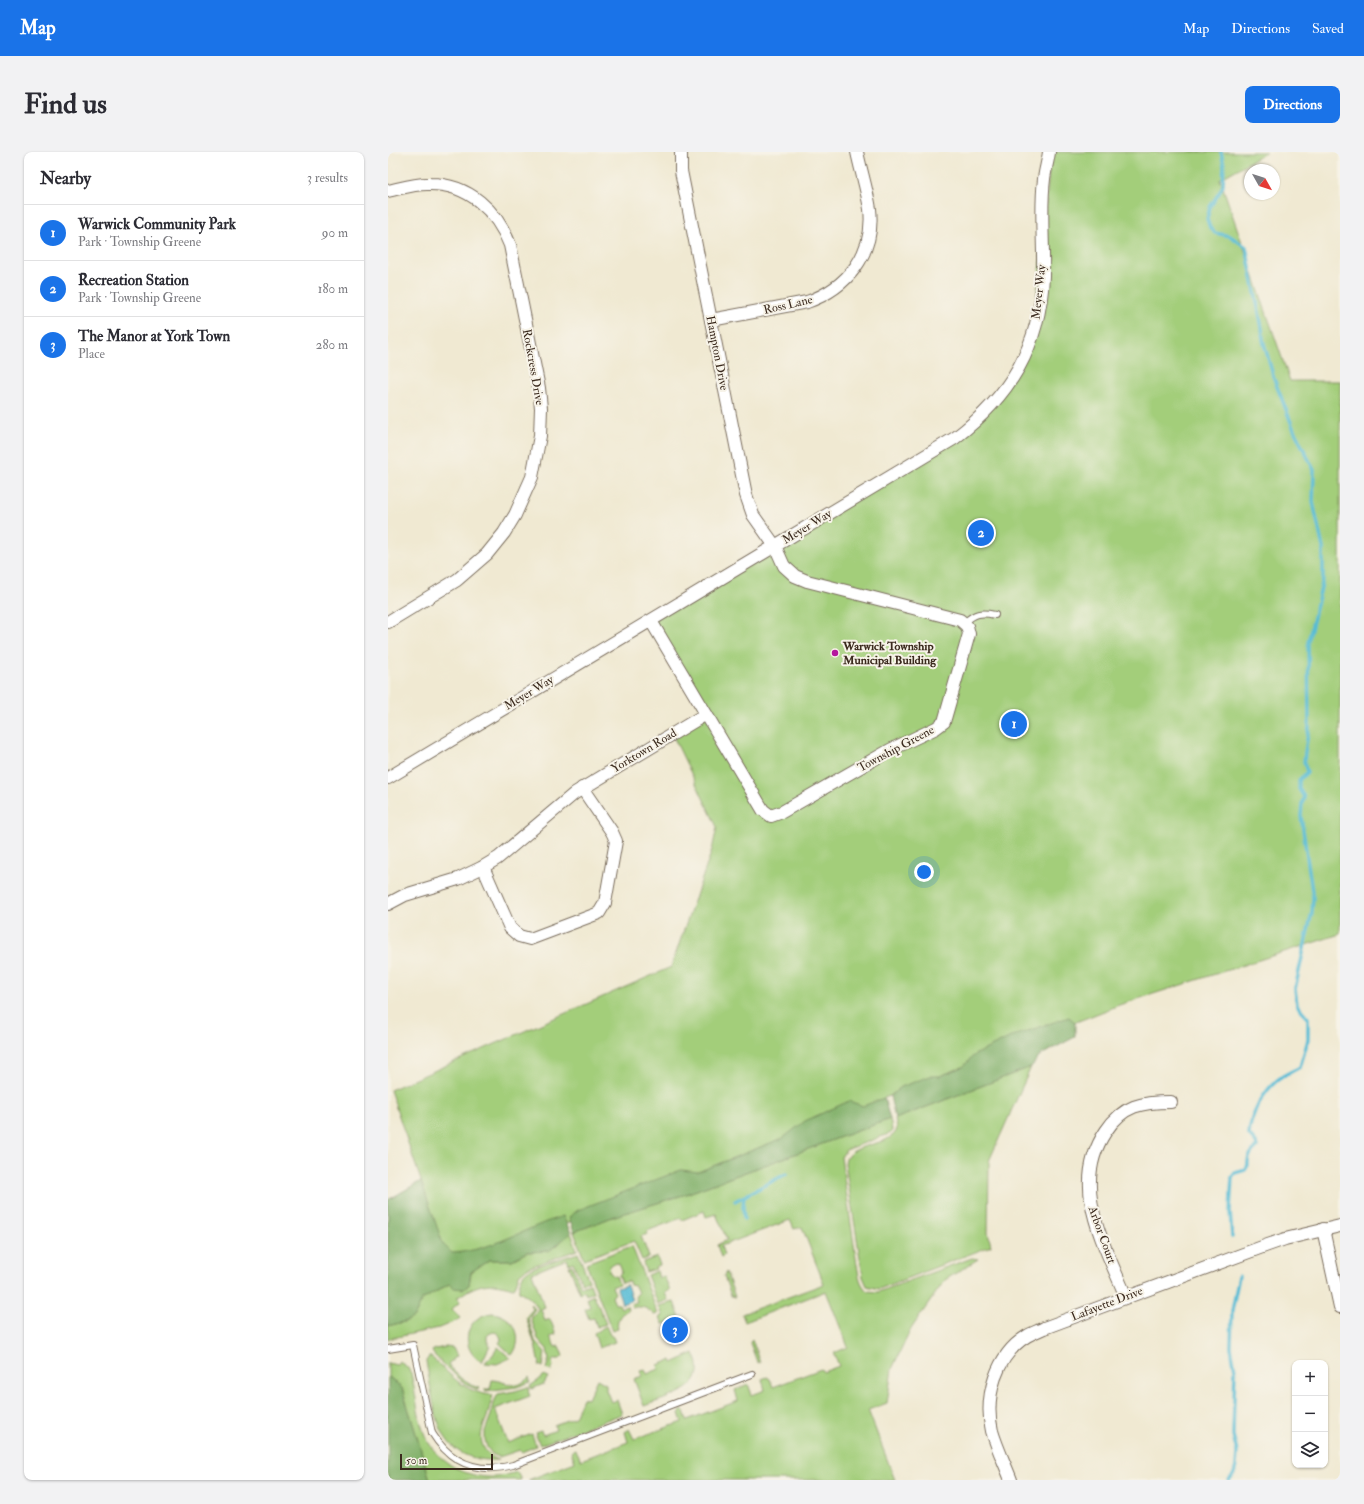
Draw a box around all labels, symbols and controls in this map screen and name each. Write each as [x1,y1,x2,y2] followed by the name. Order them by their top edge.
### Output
[20,16,56,40] text: Map
[1183,20,1209,37] text: Map
[1231,20,1290,37] text: Directions
[1312,20,1344,37] text: Saved
[1245,86,1340,123] button: Directions
[24,87,107,122] text: Find us
[1244,164,1280,200] north arrow
[40,168,91,189] text: Nearby
[307,170,348,186] text: 3 results
[78,215,236,234] text: Warwick Community Park
[51,225,55,241] text: 1
[322,225,348,241] text: 90 m
[78,234,201,250] text: Park · Township Greene
[1029,263,1049,320] street label: Meyer Way
[78,271,189,290] text: Recreation Station
[50,281,56,297] text: 2
[318,281,348,297] text: 180 m
[78,290,201,306] text: Park · Township Greene
[762,292,814,318] street label: Ross Lane
[702,314,732,392] street label: Hampton Drive
[78,327,230,346] text: The Manor at York Town
[519,328,547,406] street label: Rockcress Drive
[51,337,56,353] text: 3
[316,337,348,353] text: 280 m
[78,346,105,362] text: Place
[780,506,835,548] street label: Meyer Way
[968,518,994,548] pin: 2
[842,639,937,668] place label: Warwick Township Municipal Building
[830,648,840,658] marker: Warwick Township Municipal Building
[502,672,557,714] street label: Meyer Way
[1001,709,1027,739] pin: 1
[855,723,937,775] street label: Township Greene
[609,726,680,776] street label: Yorktown Road
[914,862,934,882] your location
[1084,1203,1119,1266] street label: Arbor Court
[1069,1283,1145,1325] street label: Lafayette Drive
[662,1315,688,1345] pin: 3
[1292,1360,1328,1468] map controls
[1292,1360,1328,1396] button: +
[1292,1396,1328,1432] button: −
[1292,1432,1328,1468] button: layers
[400,1452,493,1471] scale bar
[406,1454,427,1467] text: 50 m

